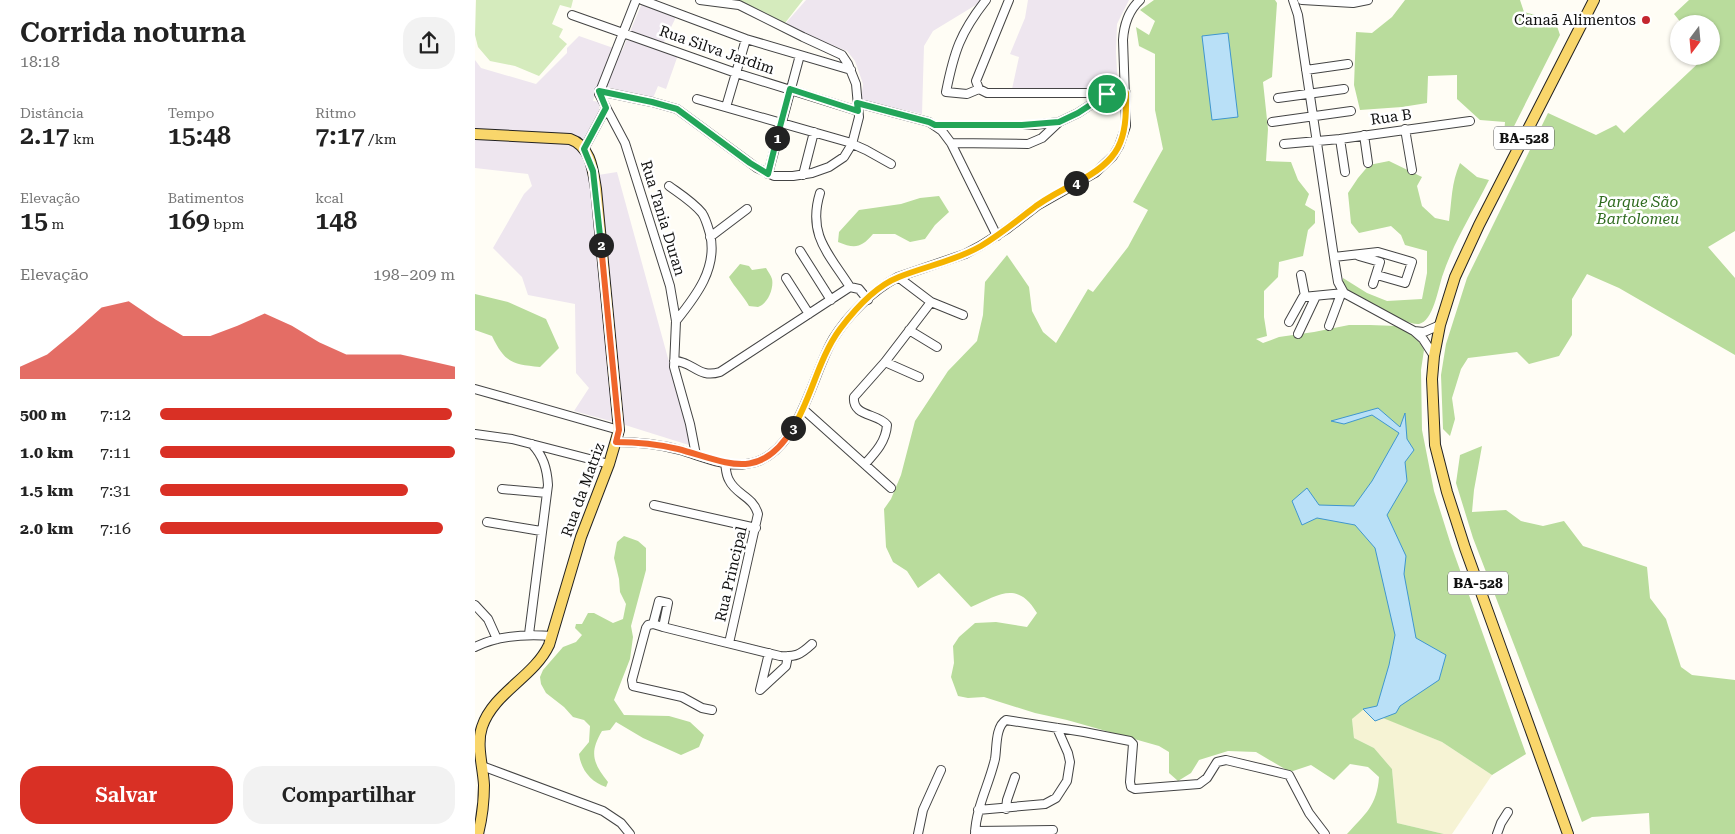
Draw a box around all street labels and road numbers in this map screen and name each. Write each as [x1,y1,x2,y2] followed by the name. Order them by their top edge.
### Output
[657,22,777,78] street label: Rua Silva Jardim
[1369,105,1413,129] street label: Rua B
[1494,126,1554,150] road number: BA-528
[637,158,689,278] street label: Rua Tania Duran
[558,441,608,539] street label: Rua da Matriz
[711,524,751,623] street label: Rua Principal
[1448,572,1508,594] road number: BA-528

